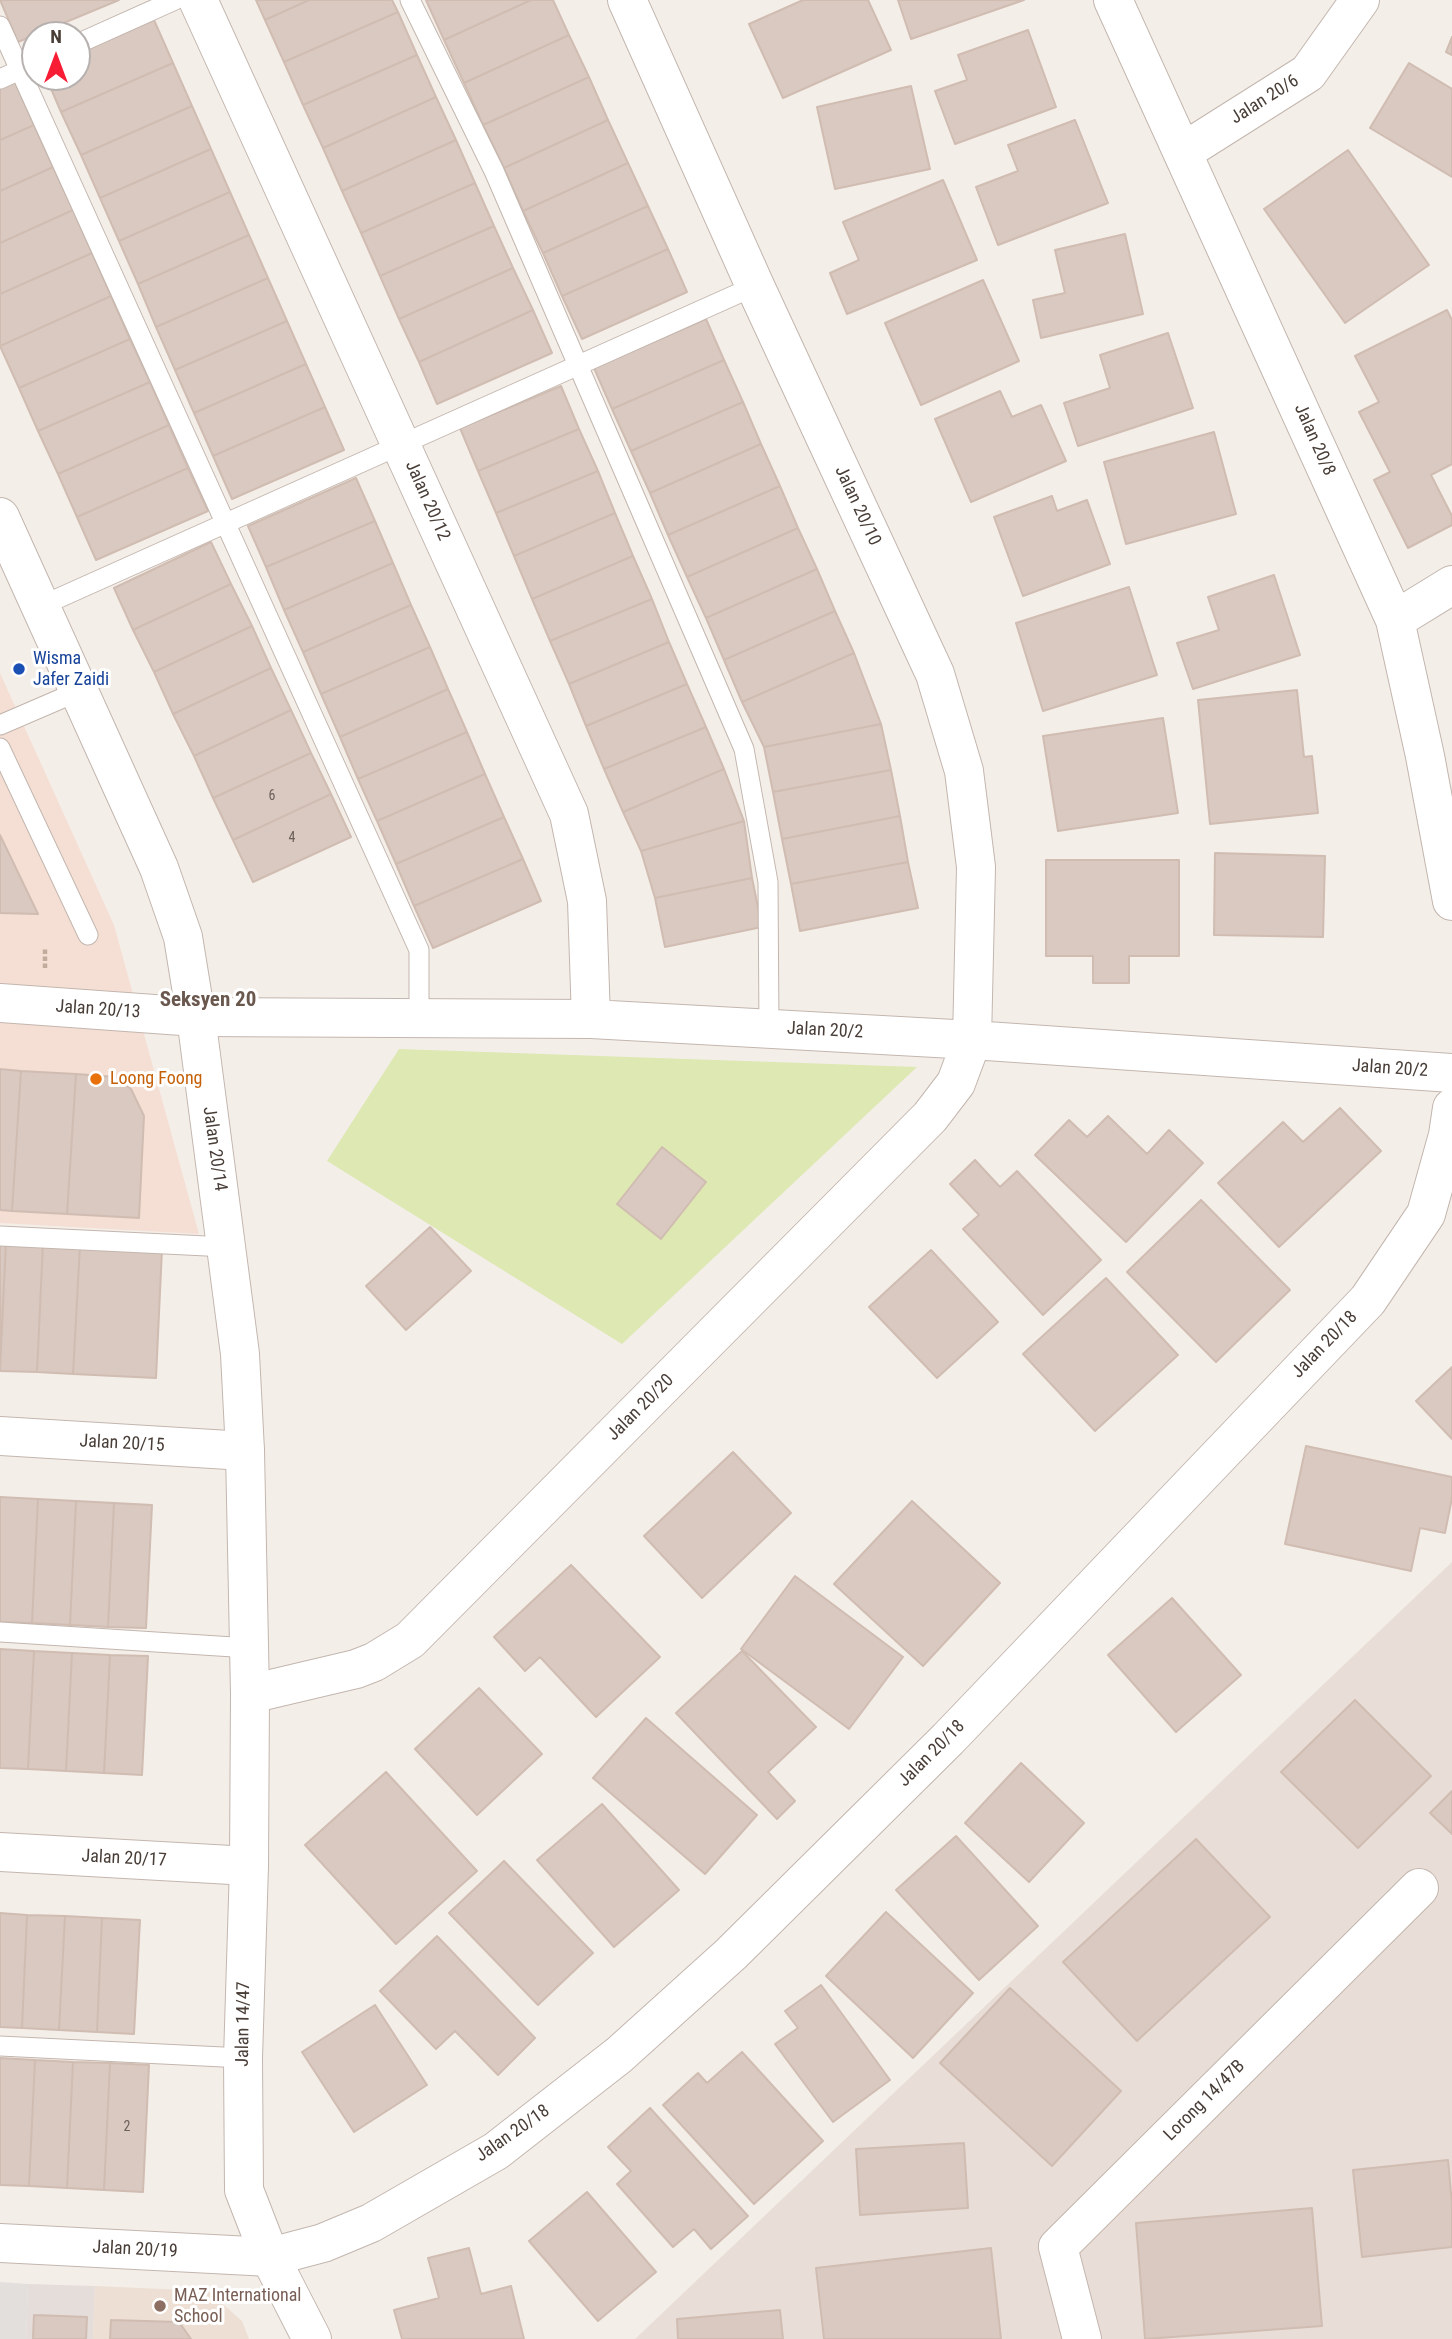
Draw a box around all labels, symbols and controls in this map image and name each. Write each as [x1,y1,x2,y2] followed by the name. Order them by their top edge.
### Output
[21,21,91,91] north arrow
[50,25,62,48] text: N
[1227,71,1303,129] street label: Jalan 20/6
[1289,401,1339,479] street label: Jalan 20/8
[400,458,454,544] street label: Jalan 20/12
[829,463,885,549] street label: Jalan 20/10
[33,648,109,690] place label: Wisma Jafer Zaidi
[11,661,27,677] marker: Wisma Jafer Zaidi
[269,788,275,804] house number: 6
[289,830,295,846] house number: 4
[160,988,256,1014] district label: Seksyen 20
[55,996,141,1024] street label: Jalan 20/13
[786,1018,864,1044] street label: Jalan 20/2
[1351,1056,1429,1082] street label: Jalan 20/2
[110,1068,202,1090] place label: Loong Foong
[88,1071,104,1087] marker: Loong Foong
[197,1105,231,1193] street label: Jalan 20/14
[1288,1307,1362,1383] street label: Jalan 20/18
[603,1370,679,1446] street label: Jalan 20/20
[79,1431,165,1457] street label: Jalan 20/15
[894,1716,970,1792] street label: Jalan 20/18
[81,1846,167,1872] street label: Jalan 20/17
[232,1981,256,2067] street label: Jalan 14/47
[1160,2056,1250,2146] street label: Lorong 14/47B
[472,2101,554,2167] street label: Jalan 20/18
[124,2119,130,2135] house number: 2
[92,2237,178,2263] street label: Jalan 20/19
[174,2285,301,2328] place label: MAZ International School
[152,2298,168,2314] marker: MAZ International School

